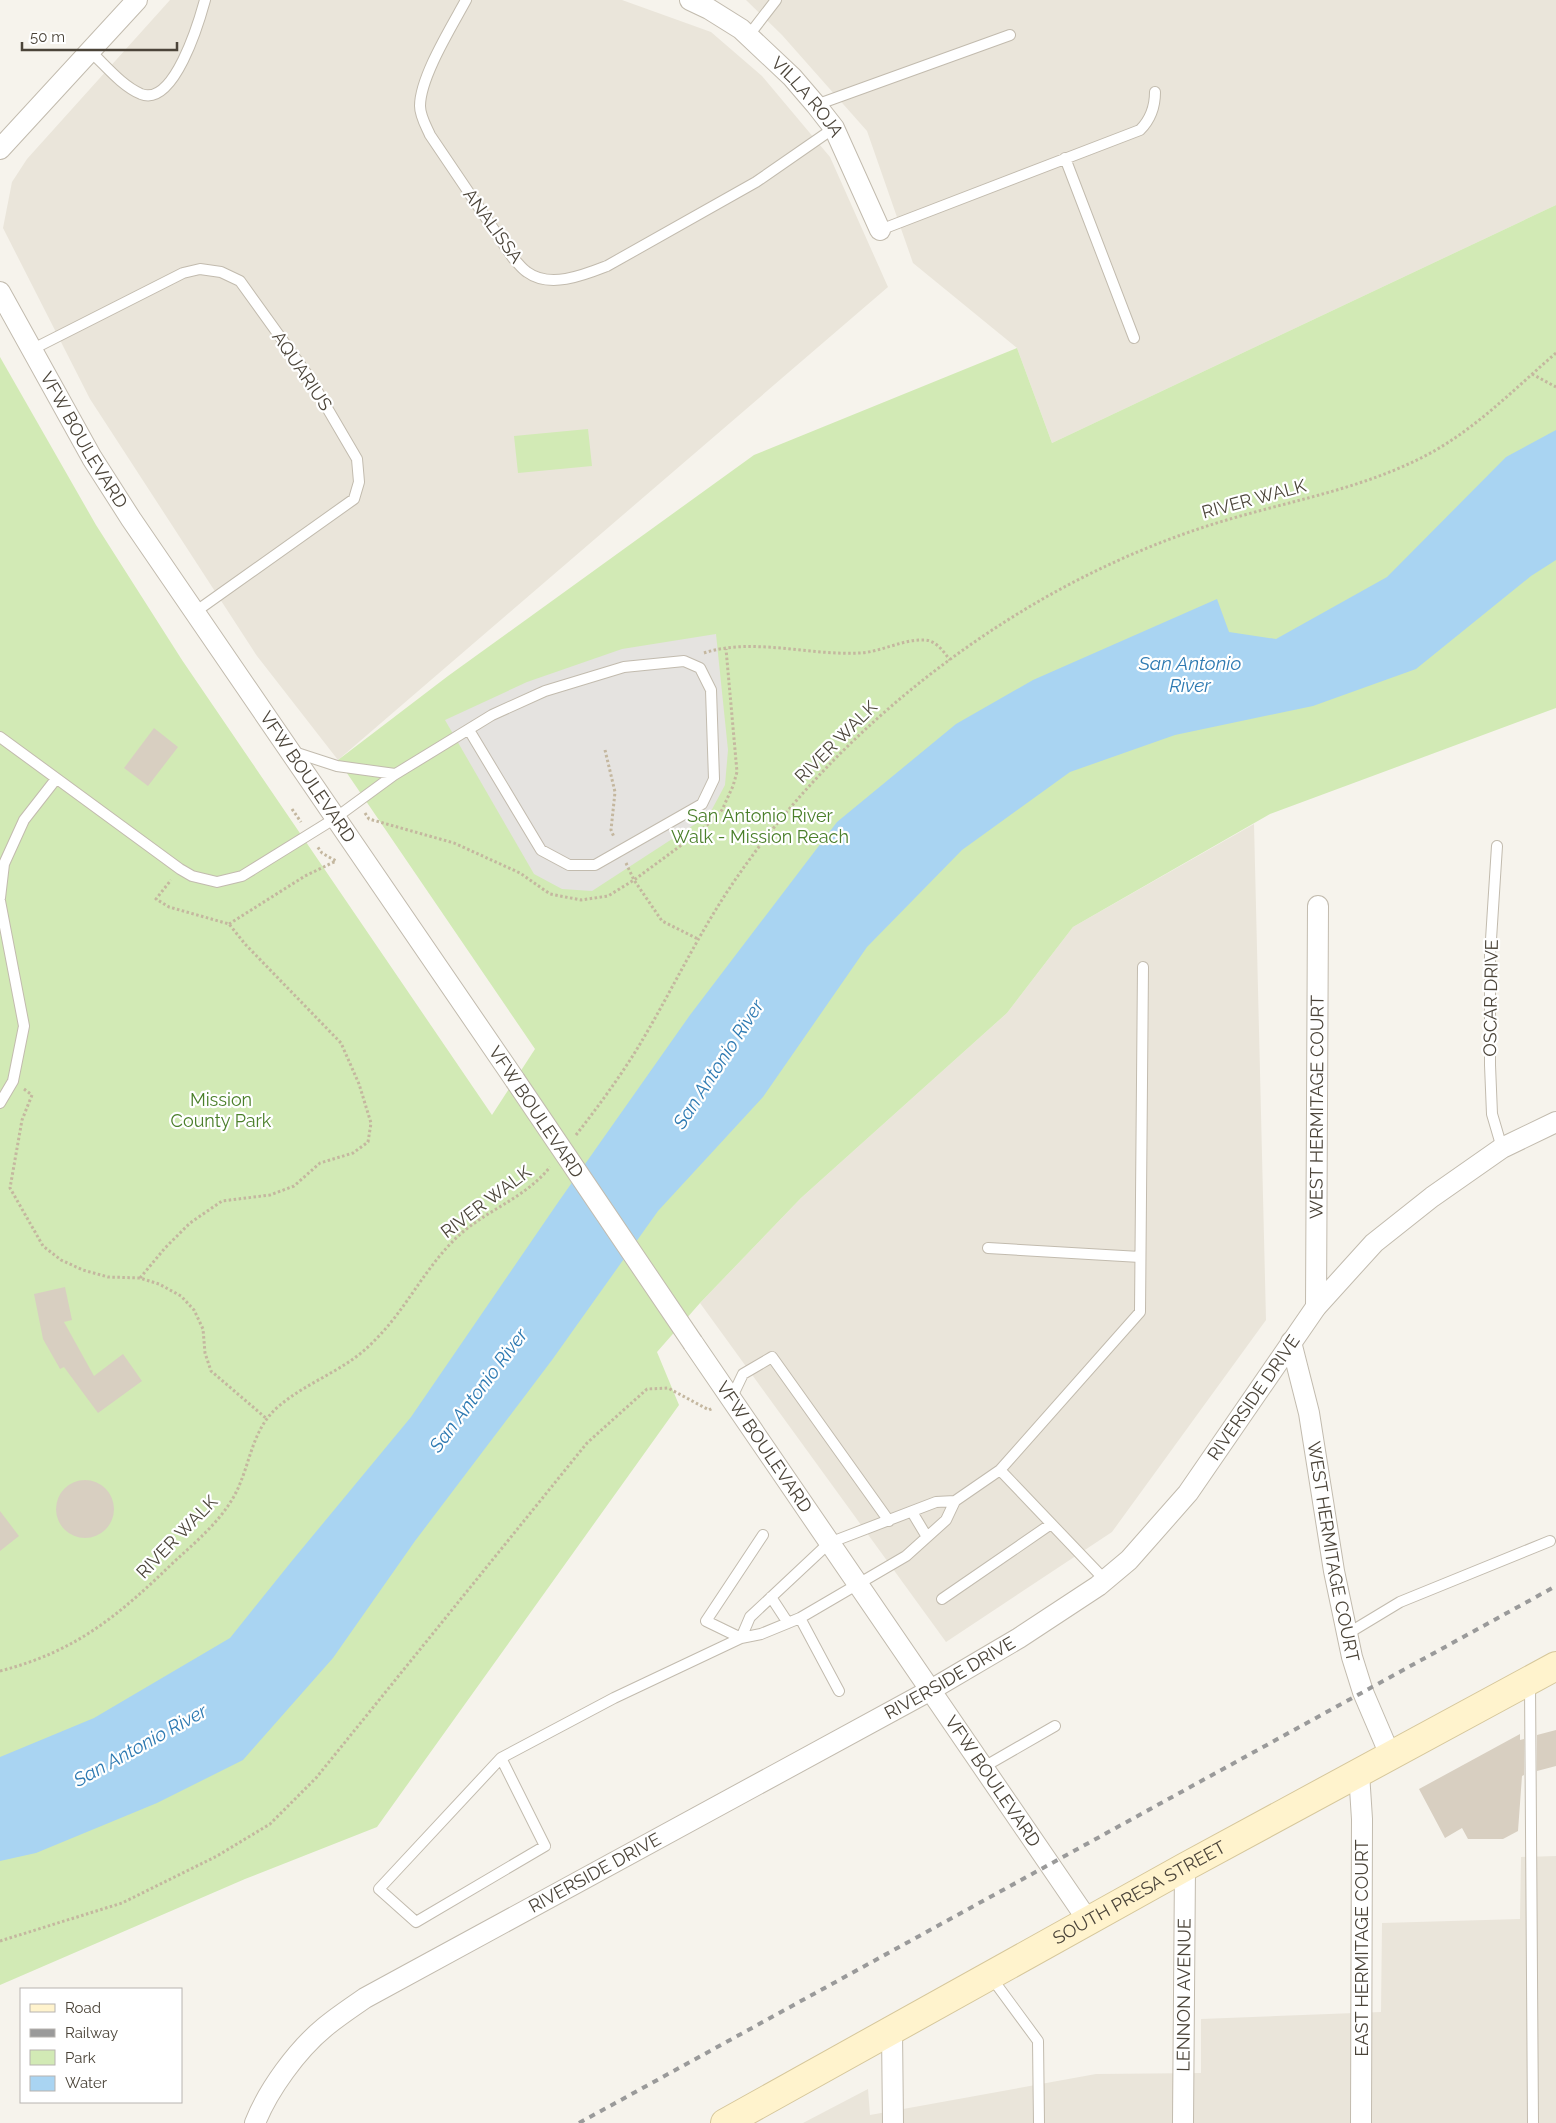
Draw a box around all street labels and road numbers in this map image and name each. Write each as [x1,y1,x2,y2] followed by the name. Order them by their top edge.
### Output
[767,52,848,140] street label: VILLA ROJA
[459,184,527,267] street label: ANALISSA
[268,327,337,414] street label: AQUARIUS
[36,368,132,512] street label: VFW BOULEVARD
[1199,474,1309,523] street label: RIVER WALK
[790,696,881,787] street label: RIVER WALK
[256,707,360,847] street label: VFW BOULEVARD
[1479,939,1502,1057] street label: OSCAR DRIVE
[1305,995,1328,1219] street label: WEST HERMITAGE COURT
[485,1042,588,1182] street label: VFW BOULEVARD
[437,1161,535,1242] street label: RIVER WALK
[1203,1331,1304,1464] street label: RIVERSIDE DRIVE
[712,1377,817,1516] street label: VFW BOULEVARD
[1304,1440,1364,1664] street label: WEST HERMITAGE COURT
[132,1491,222,1582] street label: RIVER WALK
[881,1632,1019,1723] street label: RIVERSIDE DRIVE
[941,1711,1045,1851] street label: VFW BOULEVARD
[525,1828,664,1917] street label: RIVERSIDE DRIVE
[1049,1836,1229,1948] street label: SOUTH PRESA STREET
[1351,1840,1372,2056] street label: EAST HERMITAGE COURT
[1172,1918,1195,2072] street label: LENNON AVENUE

